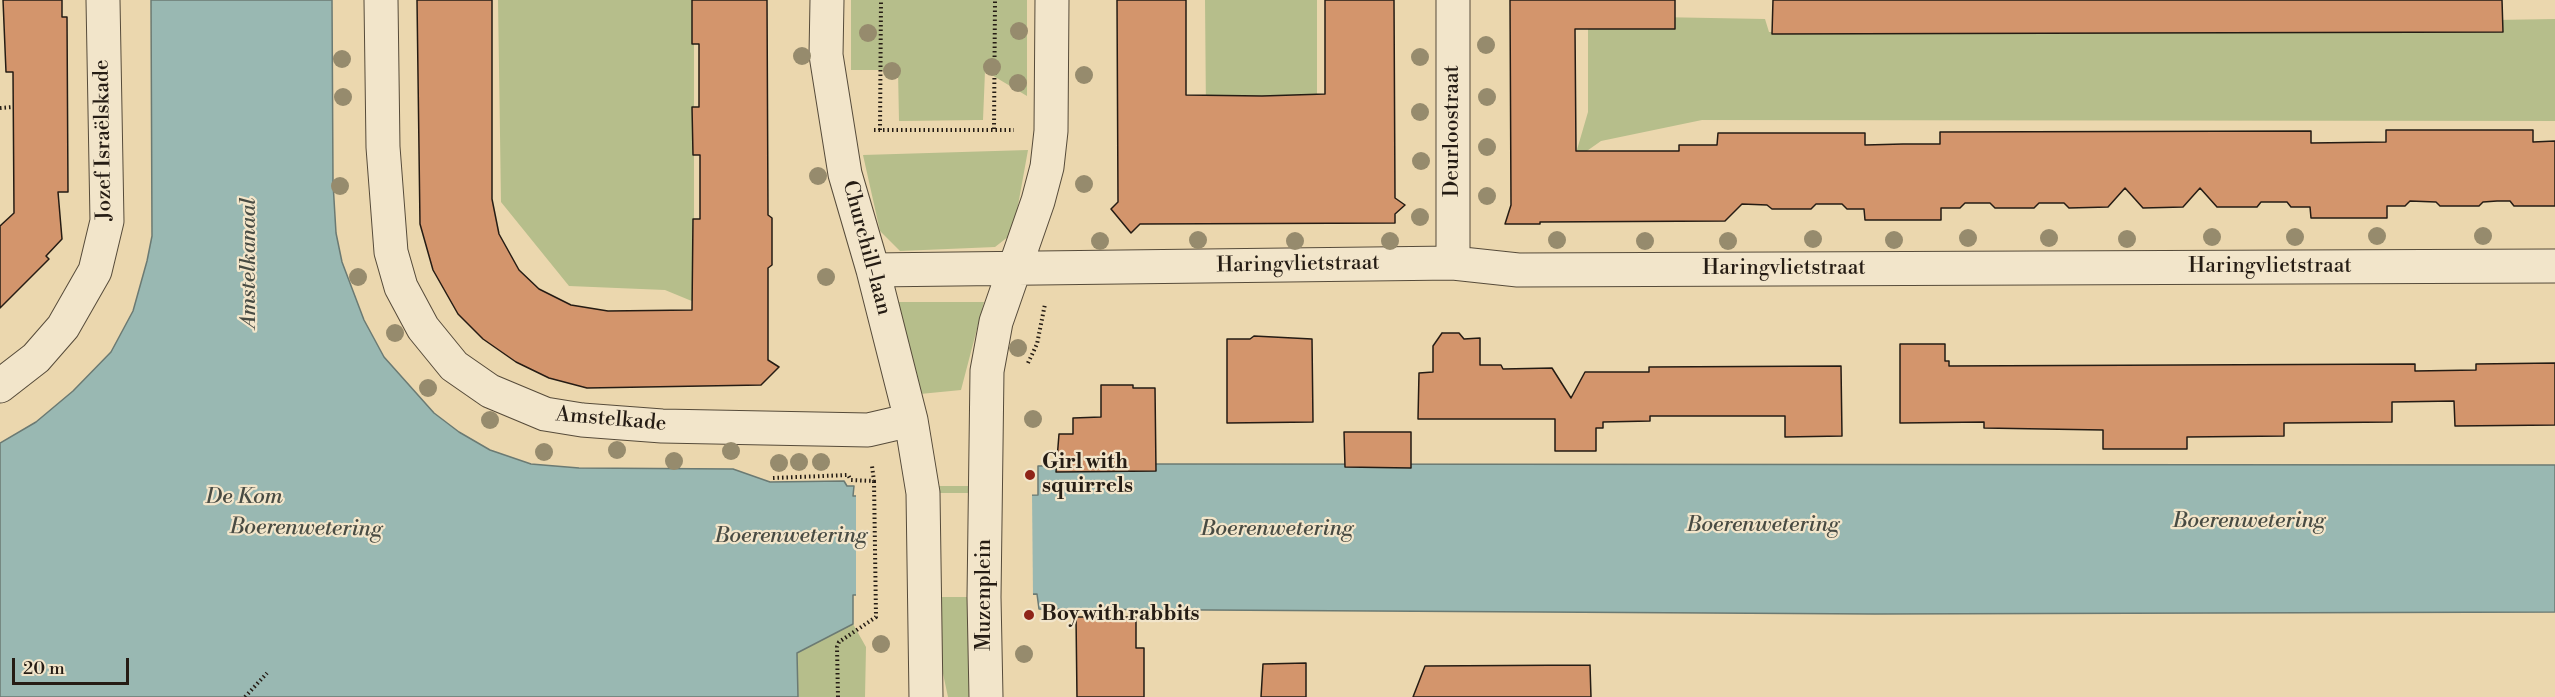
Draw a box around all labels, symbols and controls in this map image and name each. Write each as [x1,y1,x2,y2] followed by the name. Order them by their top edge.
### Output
[90,59,118,221] street label: Jozef Israëlskade
[1440,65,1466,197] street label: Deurloostraat
[836,178,896,318] street label: Churchill-laan
[237,198,263,328] water label: Amstelkanaal
[1216,251,1380,279] street label: Haringvlietstraat
[2188,254,2352,280] street label: Haringvlietstraat
[1702,256,1866,282] street label: Haringvlietstraat
[555,403,667,437] street label: Amstelkade
[1042,450,1133,500] place label: Girl with squirrels
[1023,468,1037,482] marker: Girl with squirrels
[205,485,283,511] water label: De Kom
[2173,509,2325,535] water label: Boerenwetering
[1687,513,1839,539] water label: Boerenwetering
[229,514,383,544] water label: Boerenwetering
[1201,517,1353,543] water label: Boerenwetering
[715,524,867,550] water label: Boerenwetering
[972,539,998,651] street label: Muzenplein
[1041,602,1200,628] place label: Boy with rabbits
[1022,608,1036,622] marker: Boy with rabbits
[15,646,132,684] scale bar
[23,657,65,680] text: 20 m

